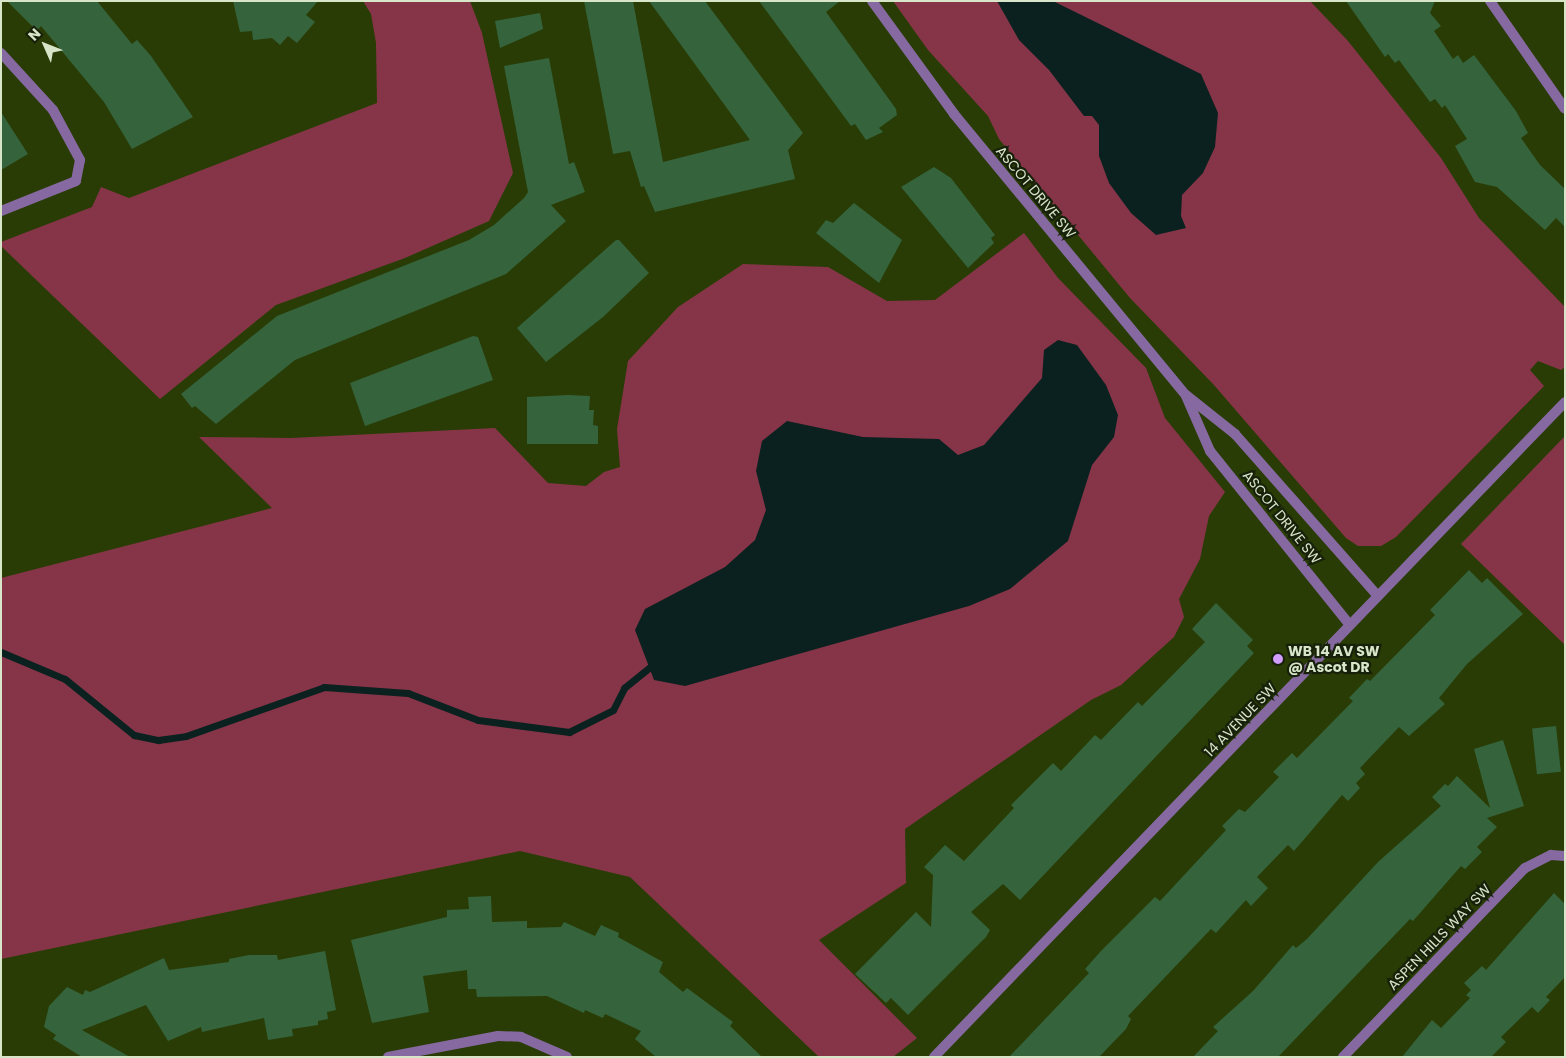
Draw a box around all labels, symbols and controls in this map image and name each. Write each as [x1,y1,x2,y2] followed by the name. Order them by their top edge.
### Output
[20,20,70,70] north arrow
[23,24,45,45] text: N
[993,143,1079,241] street label: ASCOT DRIVE SW
[1239,467,1325,567] street label: ASCOT DRIVE SW
[1288,643,1379,676] place label: WB 14 AV SW @ Ascot DR
[1272,653,1284,665] marker: WB 14 AV SW @ Ascot DR
[1201,680,1279,760] street label: 14 AVENUE SW
[1384,881,1494,993] street label: ASPEN HILLS WAY SW

